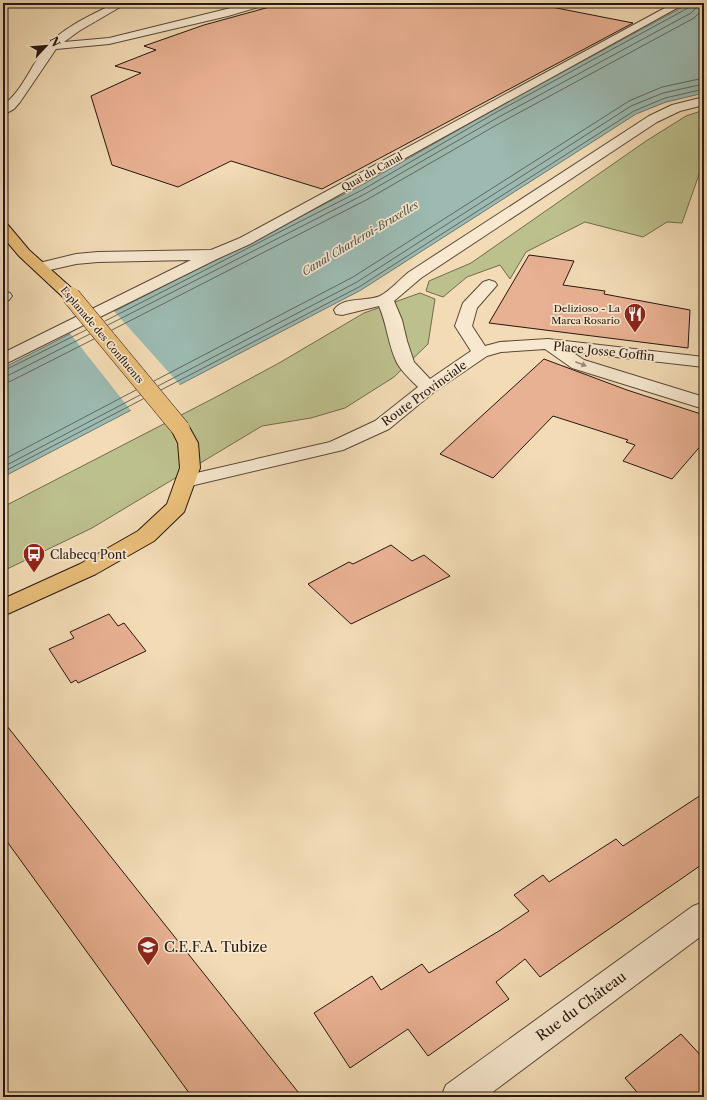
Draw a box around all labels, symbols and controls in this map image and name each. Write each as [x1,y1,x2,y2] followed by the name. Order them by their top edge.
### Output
[26,26,66,66] north arrow
[47,34,64,49] text: N
[339,150,405,194] street label: Quai du Canal
[299,197,421,279] water label: Canal Charleroi-Bruxelles
[58,284,146,386] street label: Esplanade des Confluents
[622,301,648,334] restaurant icon: Delizioso - La Marca Rosario
[551,302,621,327] place label: Delizioso - La Marca Rosario
[553,338,656,364] street label: Place Josse Goffin
[378,357,470,429] street label: Route Provinciale
[576,362,588,368] one-way arrow
[21,541,47,574] bus stop icon: Clabecq Pont
[50,547,127,562] place label: Clabecq Pont
[135,934,161,967] school or university icon: C.E.F.A. Tubize
[164,938,267,956] place label: C.E.F.A. Tubize
[532,967,630,1045] street label: Rue du Château

